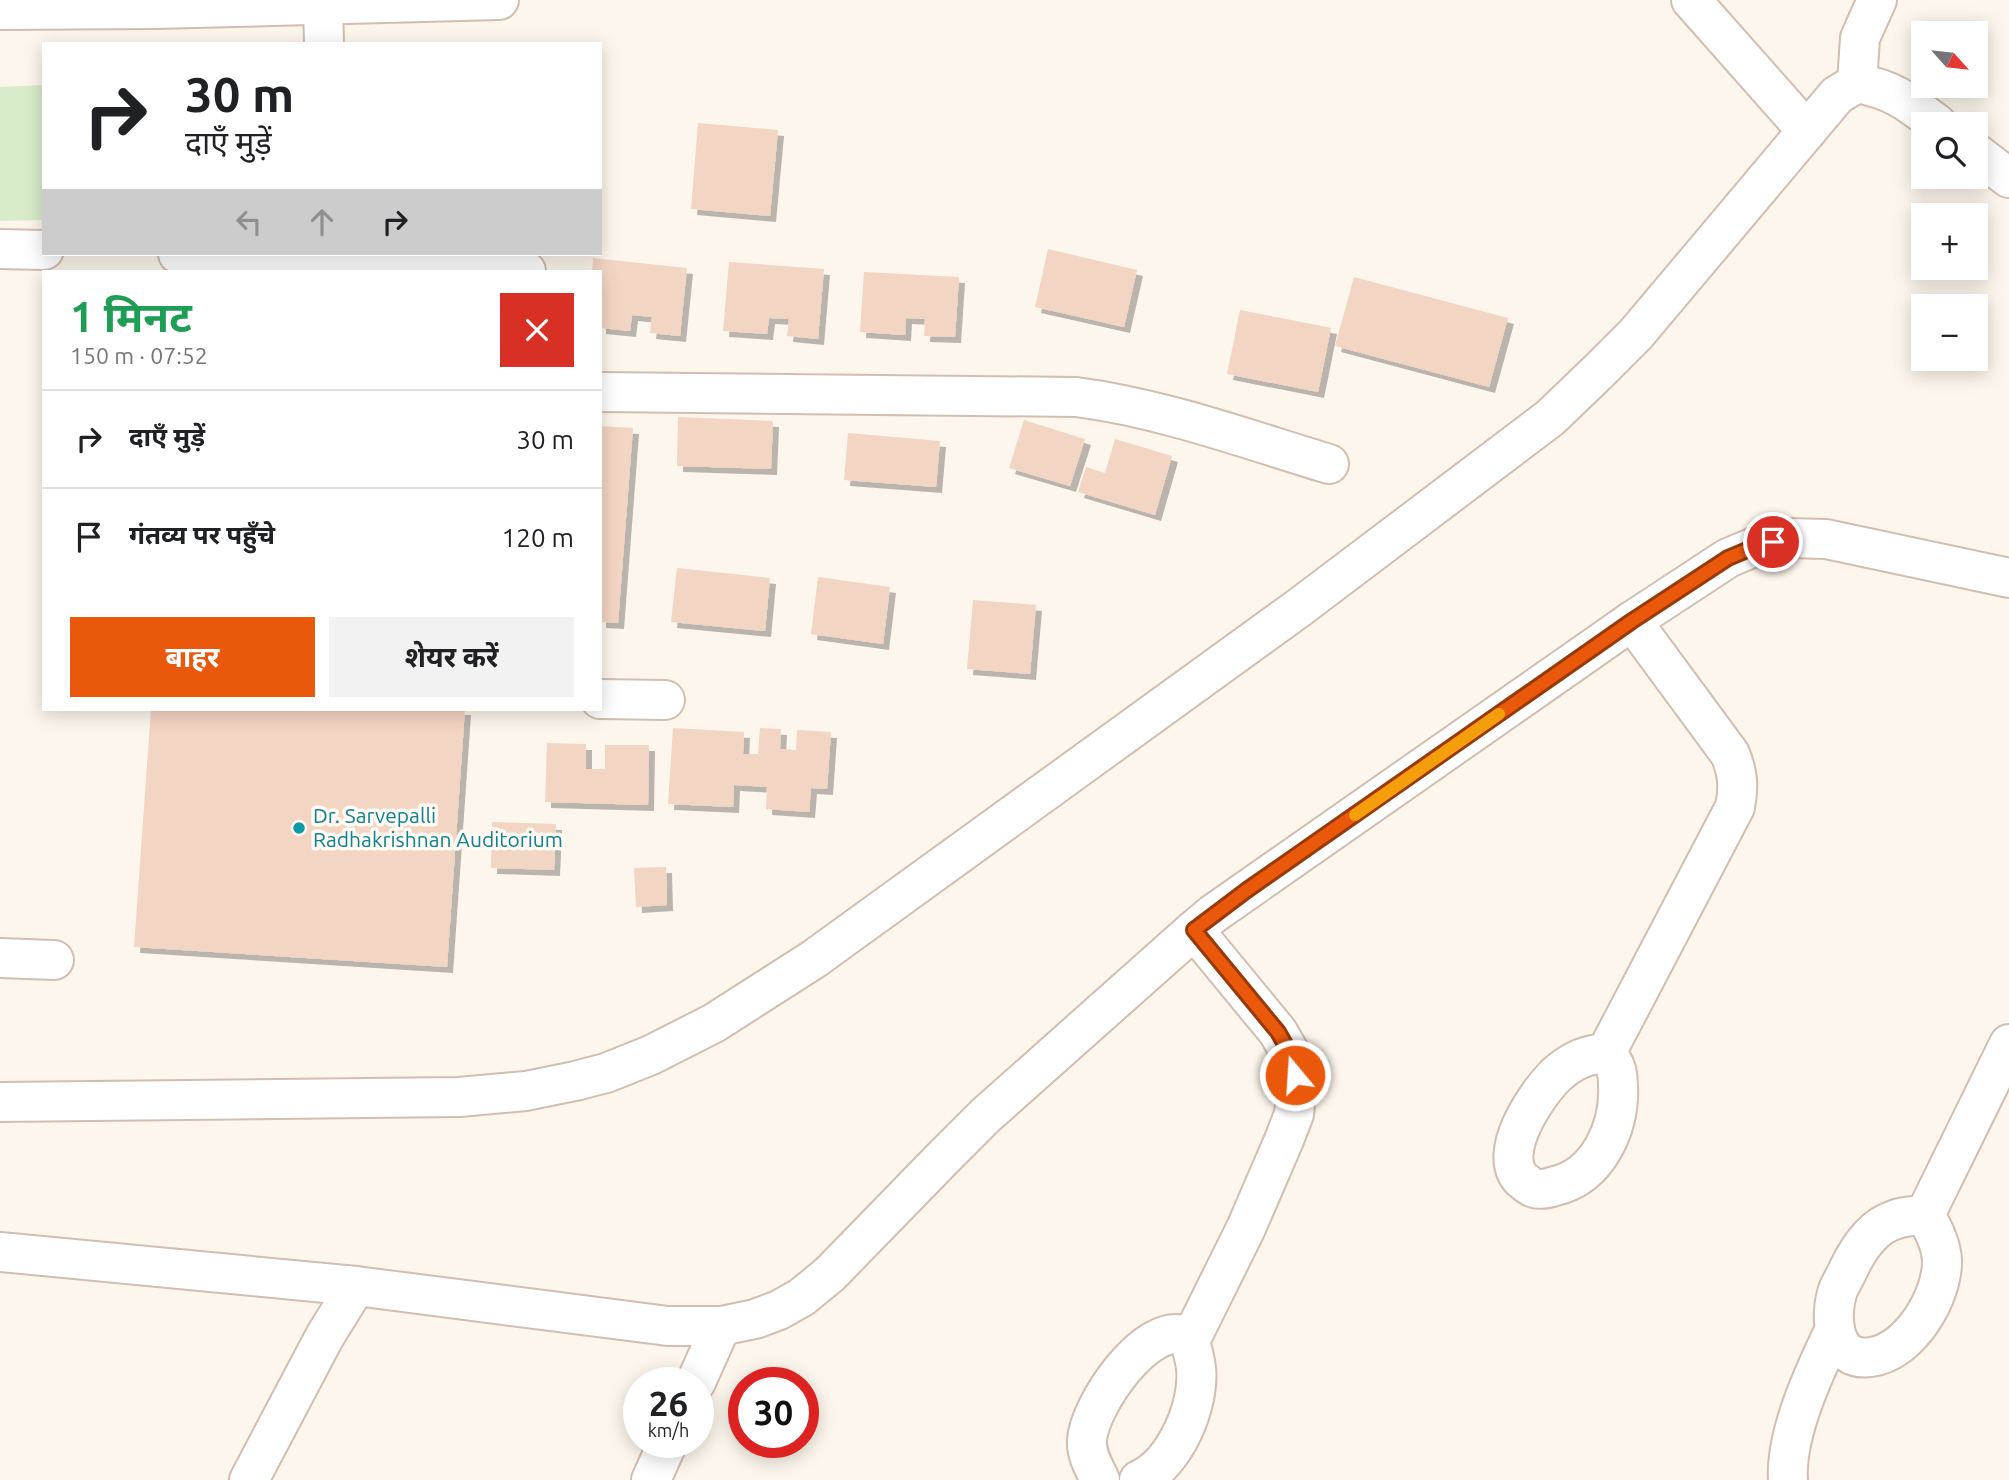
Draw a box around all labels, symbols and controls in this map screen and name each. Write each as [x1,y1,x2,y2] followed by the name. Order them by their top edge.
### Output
[1911,21,1988,98] north arrow
[1911,21,1988,371] map controls
[185,66,294,121] text: 30 m
[70,70,161,161] icon: right
[1911,112,1988,189] button: search
[185,124,272,160] text: दाएँ मुड़ें
[230,203,268,241] icon: left
[303,203,341,241] icon: ahead
[376,203,414,241] icon: right
[1911,203,1988,280] button: +
[70,293,192,340] text: 1 मिनट
[500,293,574,367] button: close
[1911,294,1988,371] button: −
[70,343,208,368] text: 150 m · 07:52
[70,420,108,458] icon: right
[129,422,205,451] text: दाएँ मुड़ें
[516,425,574,454] text: 30 m
[1743,512,1803,572] pin
[70,518,108,556] icon: arrive
[129,520,275,549] text: गंतव्य पर पहुँचे
[502,523,574,552] text: 120 m
[1754,523,1792,561] icon: arrive
[70,617,315,697] button: बाहर
[329,617,574,697] button: शेयर करें
[313,803,563,851] place label: Dr. Sarvepalli Radhakrishnan Auditorium
[291,820,307,836] marker: Dr. Sarvepalli Radhakrishnan Auditorium
[1258,1038,1332,1112] position arrow
[728,1367,819,1458] speed limit sign: 30
[649,1383,688,1423] text: 26
[648,1420,689,1440] text: km/h

